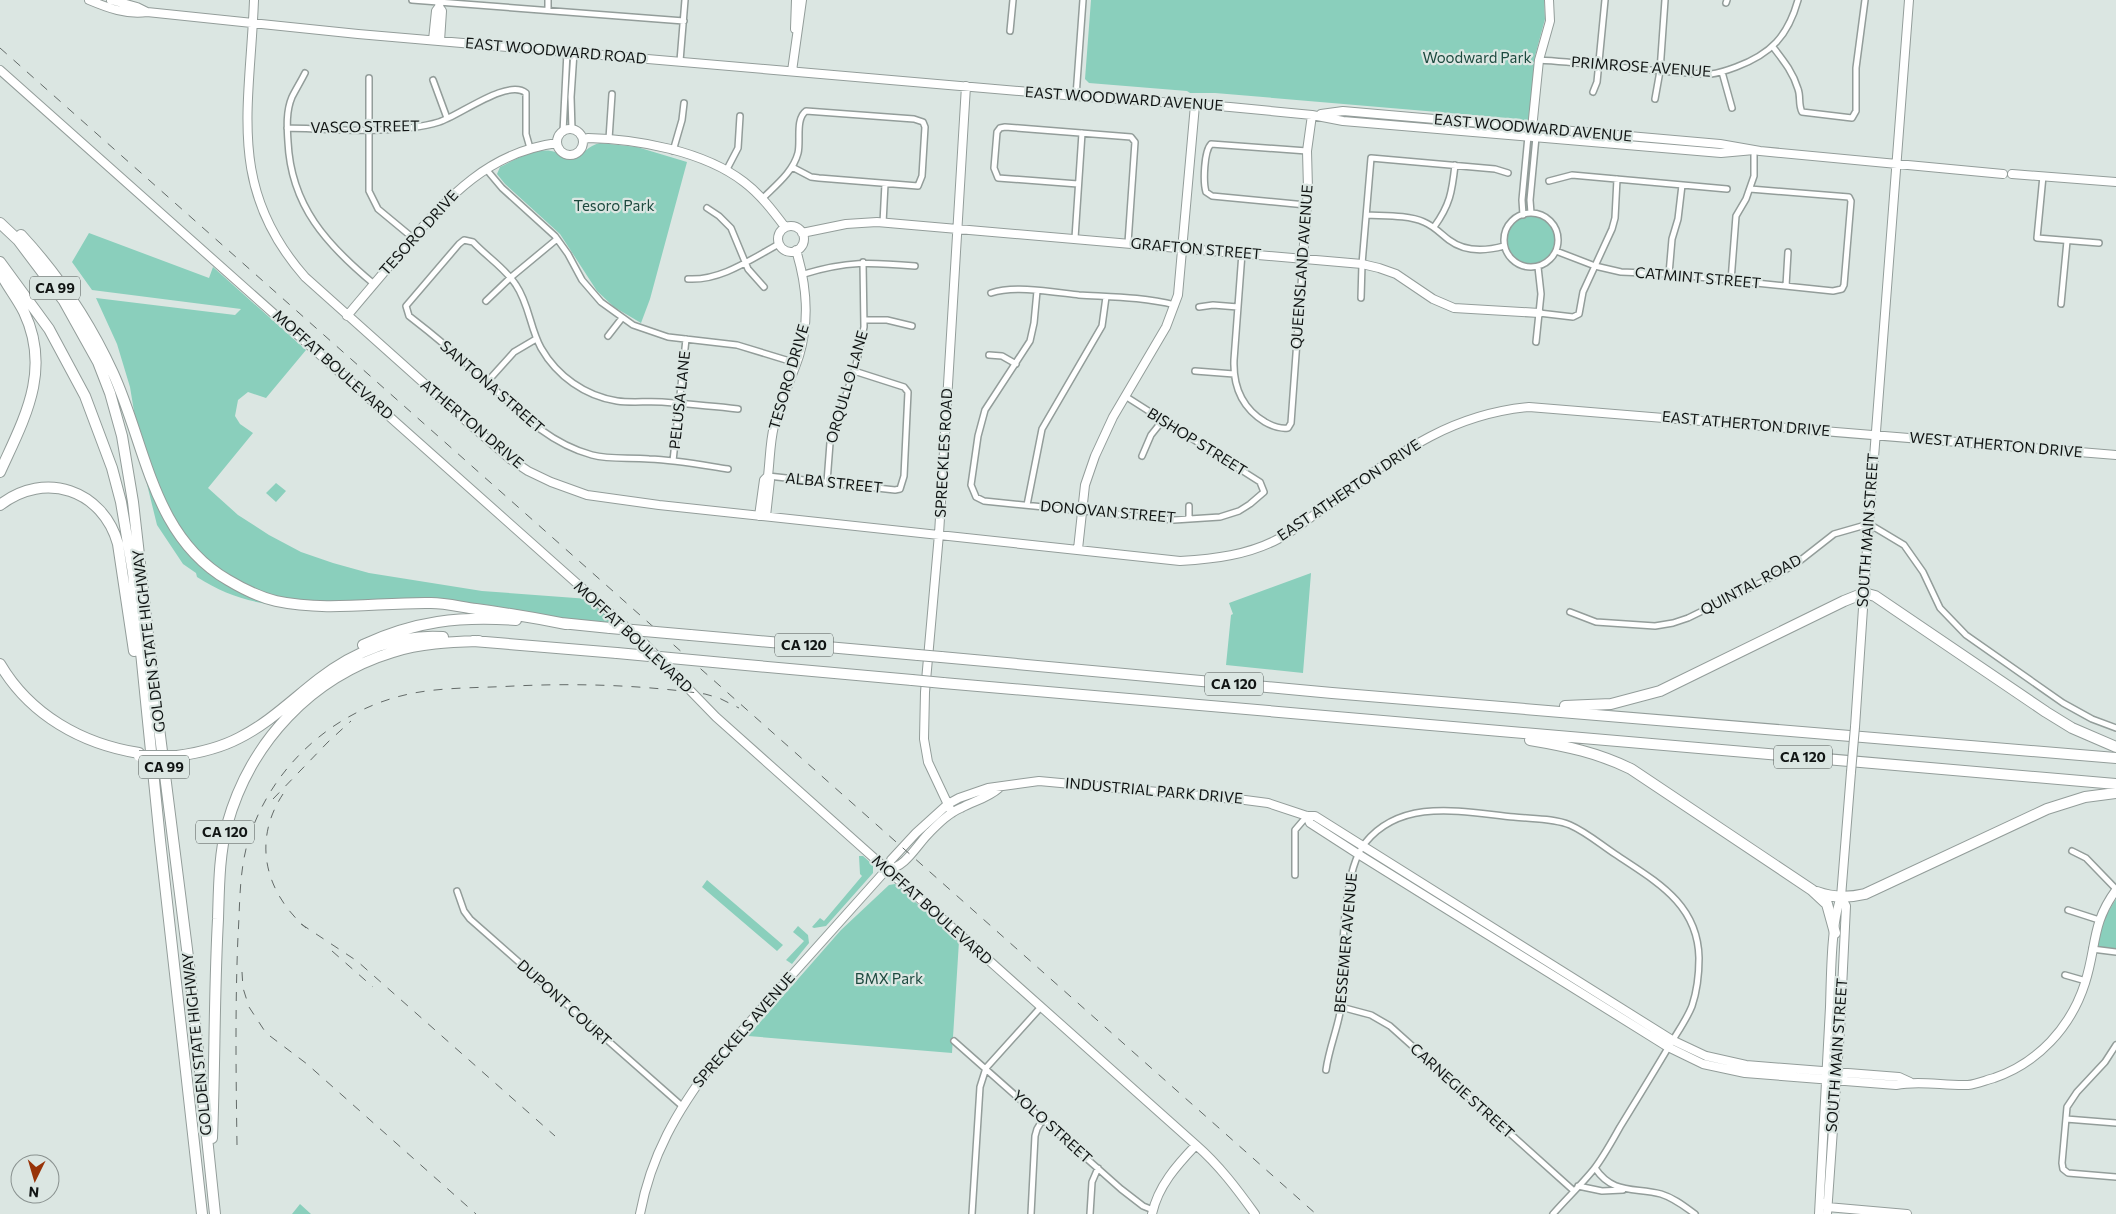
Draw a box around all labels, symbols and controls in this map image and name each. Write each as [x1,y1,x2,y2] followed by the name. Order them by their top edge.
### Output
[465,33,648,67] street label: EAST WOODWARD ROAD
[1422,48,1532,66] park label: Woodward Park
[1570,52,1712,80] street label: PRIMROSE AVENUE
[1024,82,1224,114] street label: EAST WOODWARD AVENUE
[1433,109,1633,145] street label: EAST WOODWARD AVENUE
[310,116,420,136] street label: VASCO STREET
[1286,184,1316,350] street label: QUEENSLAND AVENUE
[375,186,461,279] street label: TESORO DRIVE
[573,196,655,214] park label: Tesoro Park
[1130,233,1263,263] street label: GRAFTON STREET
[1634,263,1762,292] street label: CATMINT STREET
[30,276,80,300] road number: CA 99
[270,306,397,423] street label: MOFFAT BOULEVARD
[764,322,812,432] street label: TESORO DRIVE
[821,328,871,445] street label: ORQULLO LANE
[437,336,549,437] street label: SANTONA STREET
[665,350,693,450] street label: PELUSA LANE
[418,375,528,472] street label: ATHERTON DRIVE
[931,388,955,518] street label: SPRECKLES ROAD
[1144,403,1251,479] street label: BISHOP STREET
[1661,407,1831,439] street label: EAST ATHERTON DRIVE
[1909,427,2084,461] street label: WEST ATHERTON DRIVE
[1273,434,1424,544] street label: EAST ATHERTON DRIVE
[1853,452,1881,608] street label: SOUTH MAIN STREET
[785,468,884,496] street label: ALBA STREET
[1040,496,1177,526] street label: DONOVAN STREET
[128,548,168,734] street label: GOLDEN STATE HIGHWAY
[1697,550,1804,618] street label: QUINTAL ROAD
[571,577,697,696] street label: MOFFAT BOULEVARD
[775,634,833,656] road number: CA 120
[1205,672,1263,696] road number: CA 120
[1774,746,1832,769] road number: CA 120
[139,756,189,779] road number: CA 99
[1065,773,1244,807] street label: INDUSTRIAL PARK DRIVE
[196,820,254,844] road number: CA 120
[869,851,996,968] street label: MOFFAT BOULEVARD
[1330,872,1360,1014] street label: BESSEMER AVENUE
[177,951,215,1137] street label: GOLDEN STATE HIGHWAY
[514,955,616,1049] street label: DUPONT COURT
[688,968,798,1090] street label: SPRECKELS AVENUE
[855,969,923,987] park label: BMX Park
[1822,977,1850,1133] street label: SOUTH MAIN STREET
[1407,1039,1519,1142] street label: CARNEGIE STREET
[1009,1086,1096,1167] street label: YOLO STREET
[10,1154,60,1204] north arrow
[28,1184,40,1201] text: N

